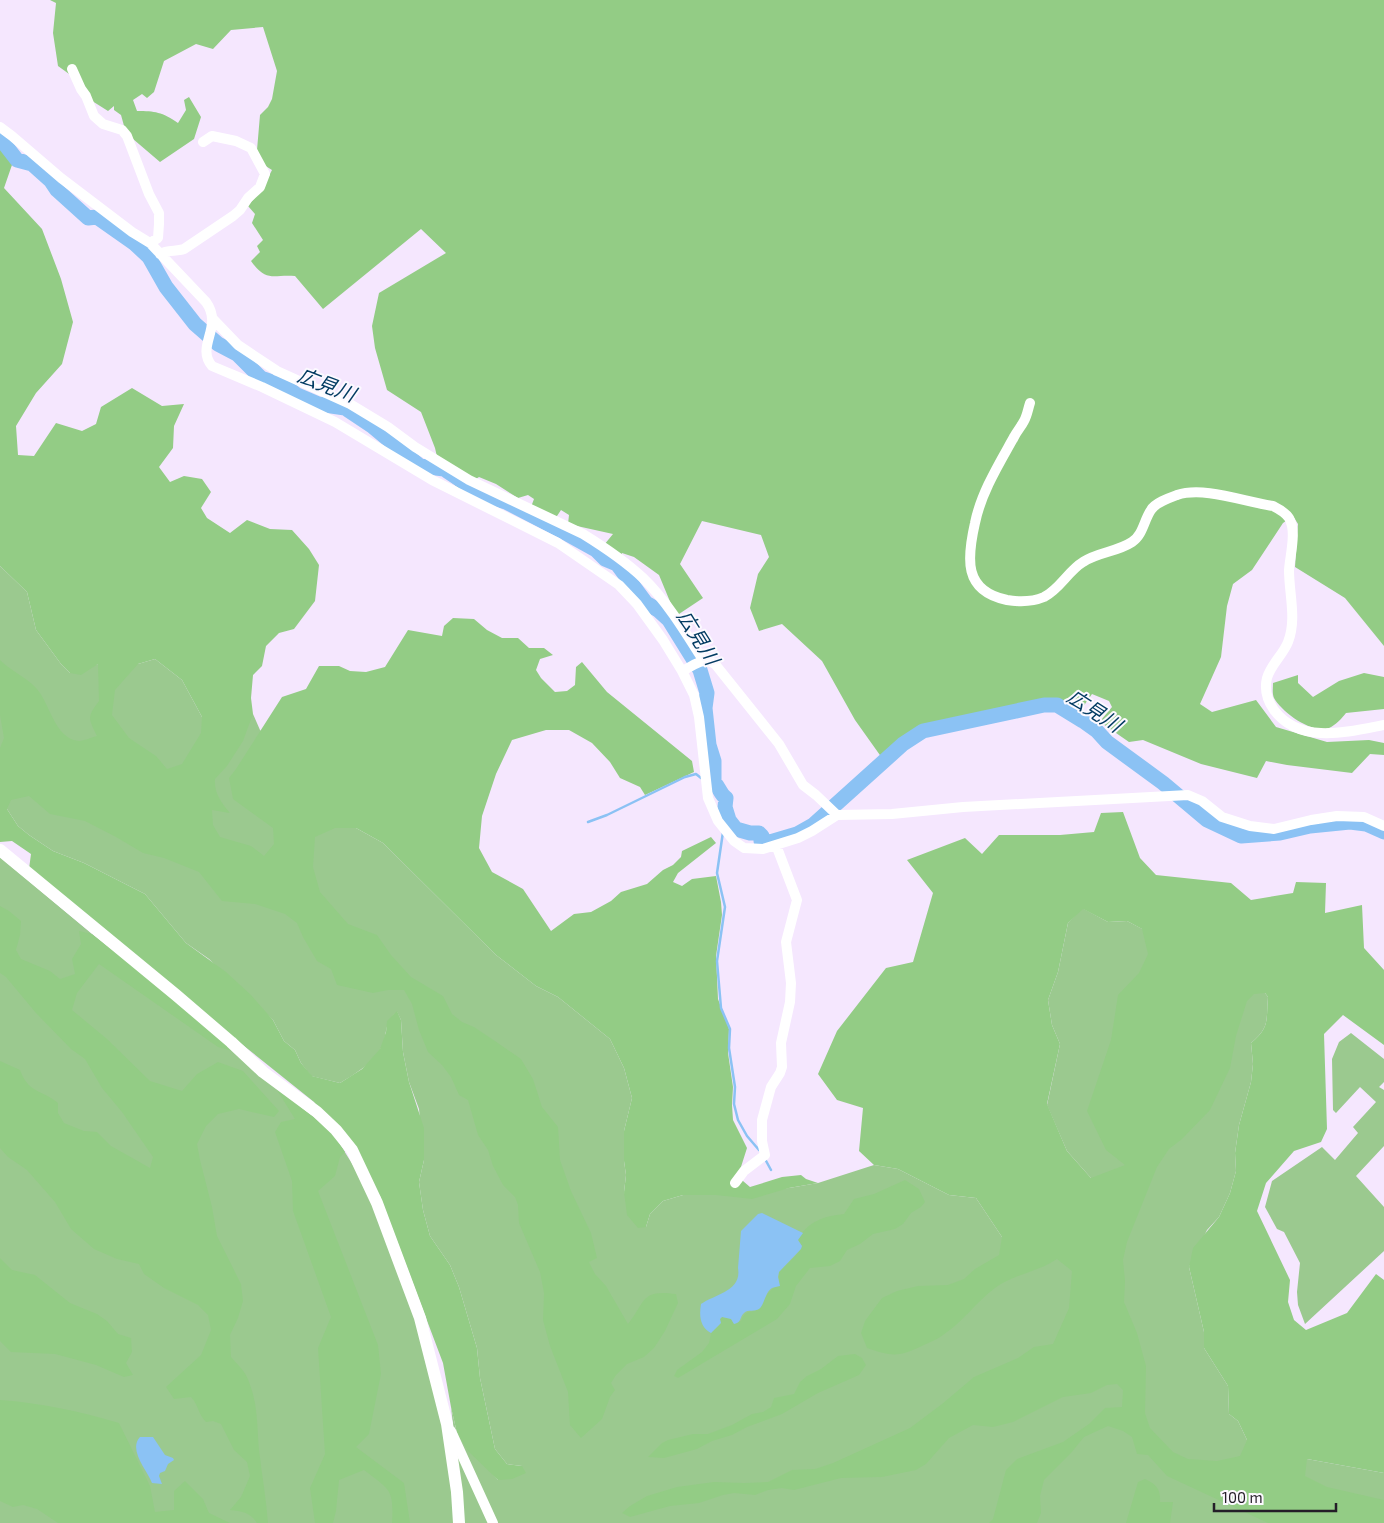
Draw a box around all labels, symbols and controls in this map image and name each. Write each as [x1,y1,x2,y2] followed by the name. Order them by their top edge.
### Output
[295,362,361,407] water label: 広見川
[673,605,726,670] water label: 広見川
[1063,684,1128,737] water label: 広見川
[1214,1480,1336,1512] scale bar
[1222,1488,1263,1506] text: 100 m

